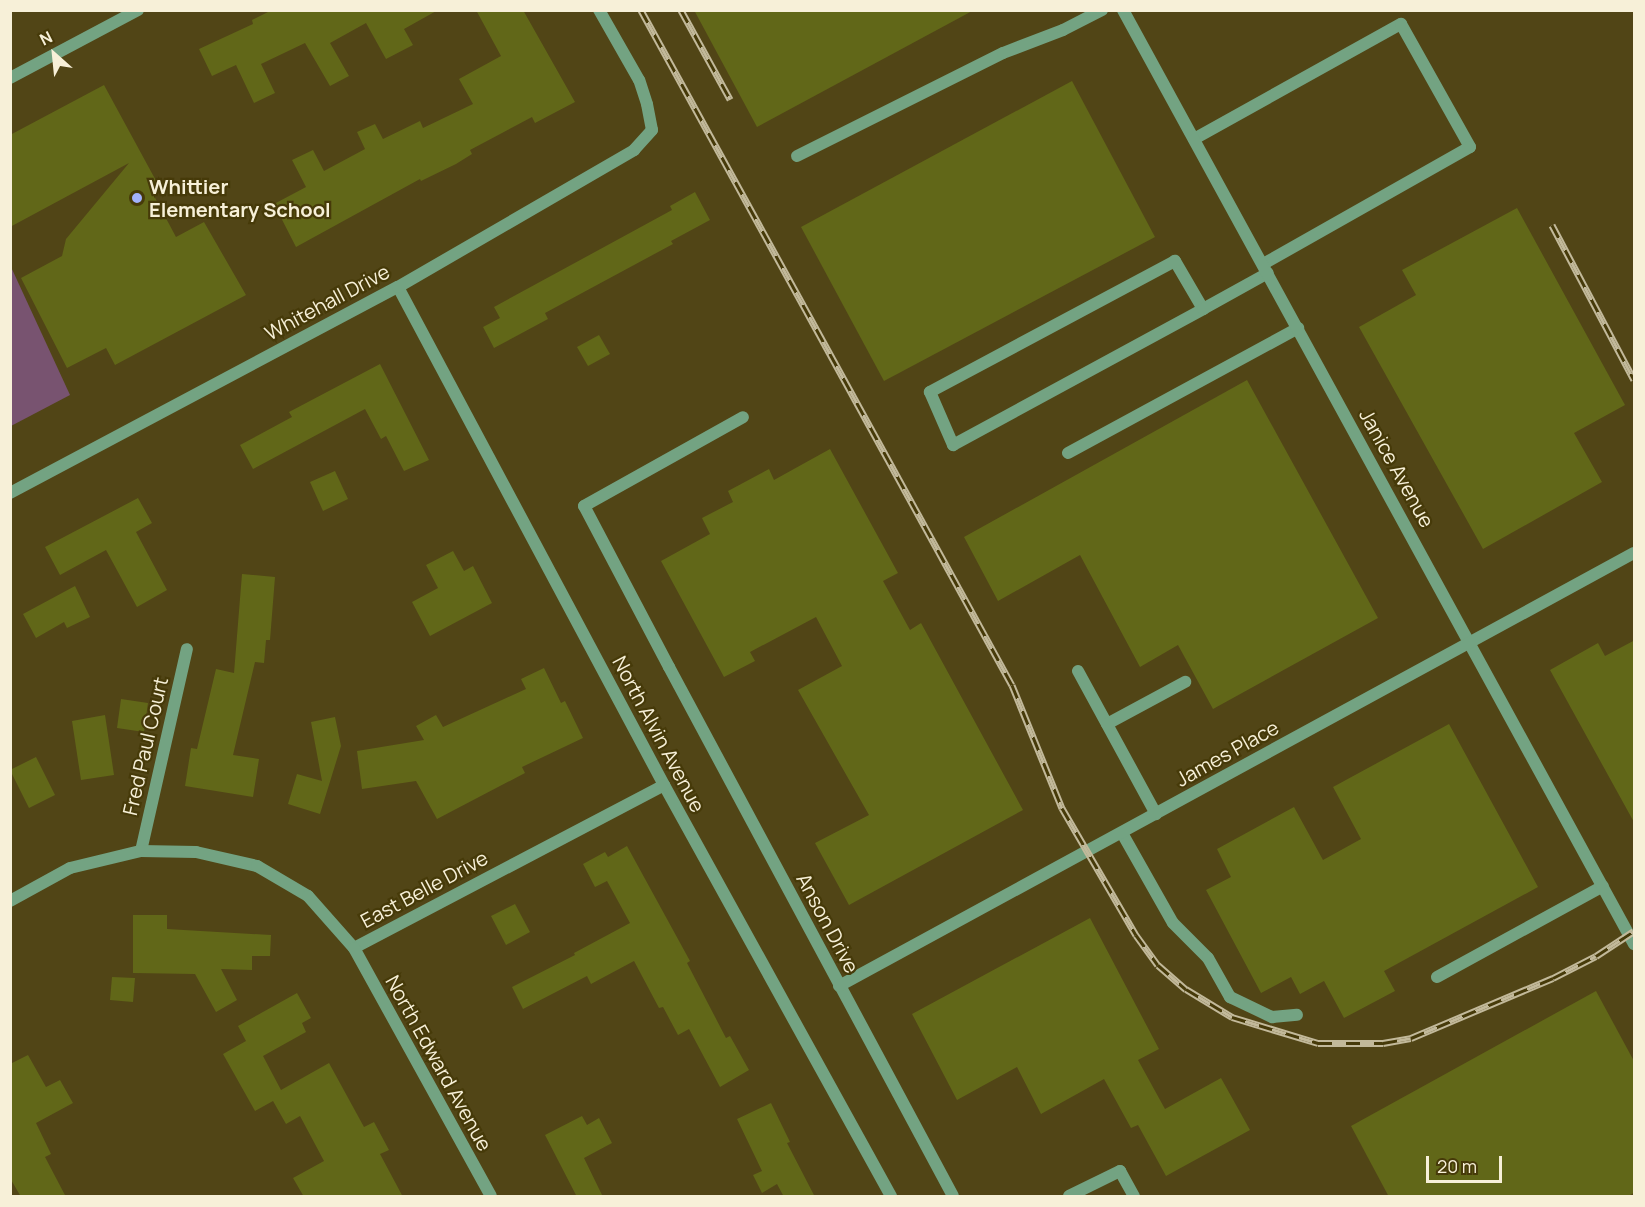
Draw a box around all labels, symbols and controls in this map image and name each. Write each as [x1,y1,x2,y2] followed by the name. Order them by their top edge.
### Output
[24,24,84,84] north arrow
[36,26,56,50] text: N
[149,174,331,221] place label: Whittier Elementary School
[130,191,144,205] marker: Whittier Elementary School
[261,259,393,345] street label: Whitehall Drive
[1355,405,1439,531] street label: Janice Avenue
[608,652,710,816] street label: North Alvin Avenue
[117,675,173,817] street label: Fred Paul Court
[1171,715,1283,791] street label: James Place
[356,845,492,933] street label: East Belle Drive
[792,869,864,977] street label: Anson Drive
[381,971,497,1155] street label: North Edward Avenue
[1429,1144,1506,1182] scale bar
[1437,1154,1477,1178] text: 20 m

